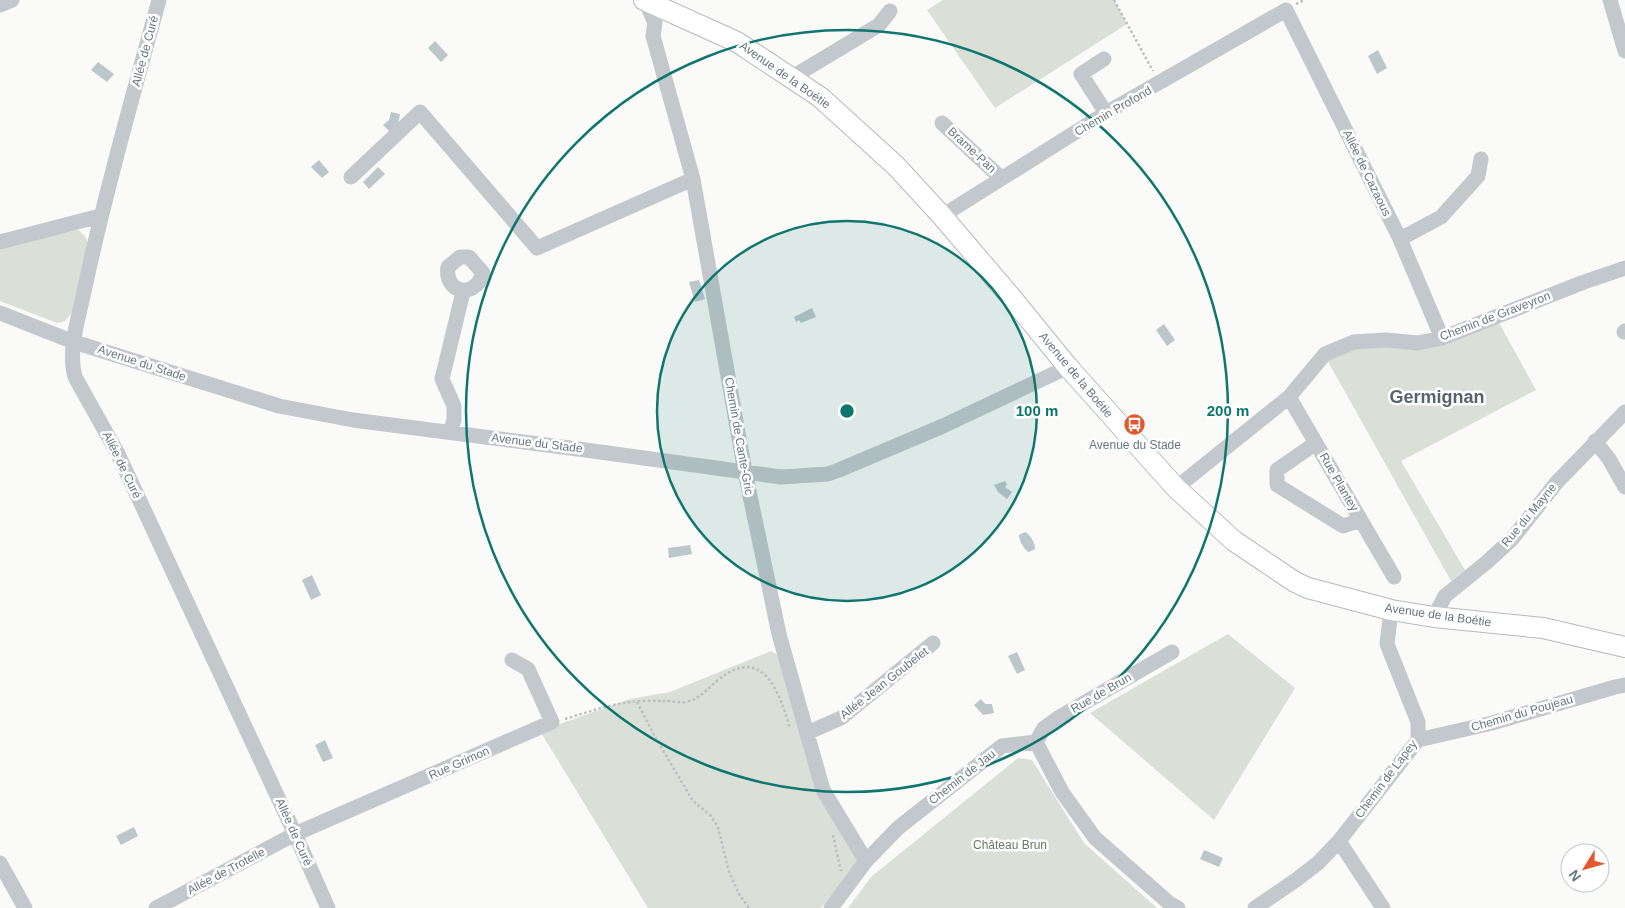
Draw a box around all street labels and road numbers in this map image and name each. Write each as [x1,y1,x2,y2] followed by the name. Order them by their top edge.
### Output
[129,14,161,88] street label: Allée de Curé
[737,39,833,112] street label: Avenue de la Boétie
[1072,83,1154,139] street label: Chemin Profond
[945,124,999,176] street label: Brame-Pan
[1340,128,1394,218] street label: Allée de Cazaous
[1438,288,1552,344] street label: Chemin de Graveyron
[1036,329,1116,421] street label: Avenue de la Boétie
[96,342,188,384] street label: Avenue du Stade
[722,376,756,496] street label: Chemin de Cante-Gric
[100,429,144,501] street label: Allée de Curé
[491,430,584,456] street label: Avenue du Stade
[1317,450,1361,514] street label: Rue Plantey
[1499,480,1560,549] street label: Rue du Mayne
[1384,601,1492,629] street label: Avenue de la Boétie
[837,644,931,722] street label: Allée Jean Goubelet
[1068,670,1134,716] street label: Rue de Brun
[1469,692,1575,734] street label: Chemin du Poujeau
[1352,737,1420,821] street label: Chemin de Lapey
[427,743,491,783] street label: Rue Grimon
[926,747,998,807] street label: Chemin de Jau
[273,796,315,868] street label: Allée de Curé
[185,844,268,897] street label: Allée de Trotelle

